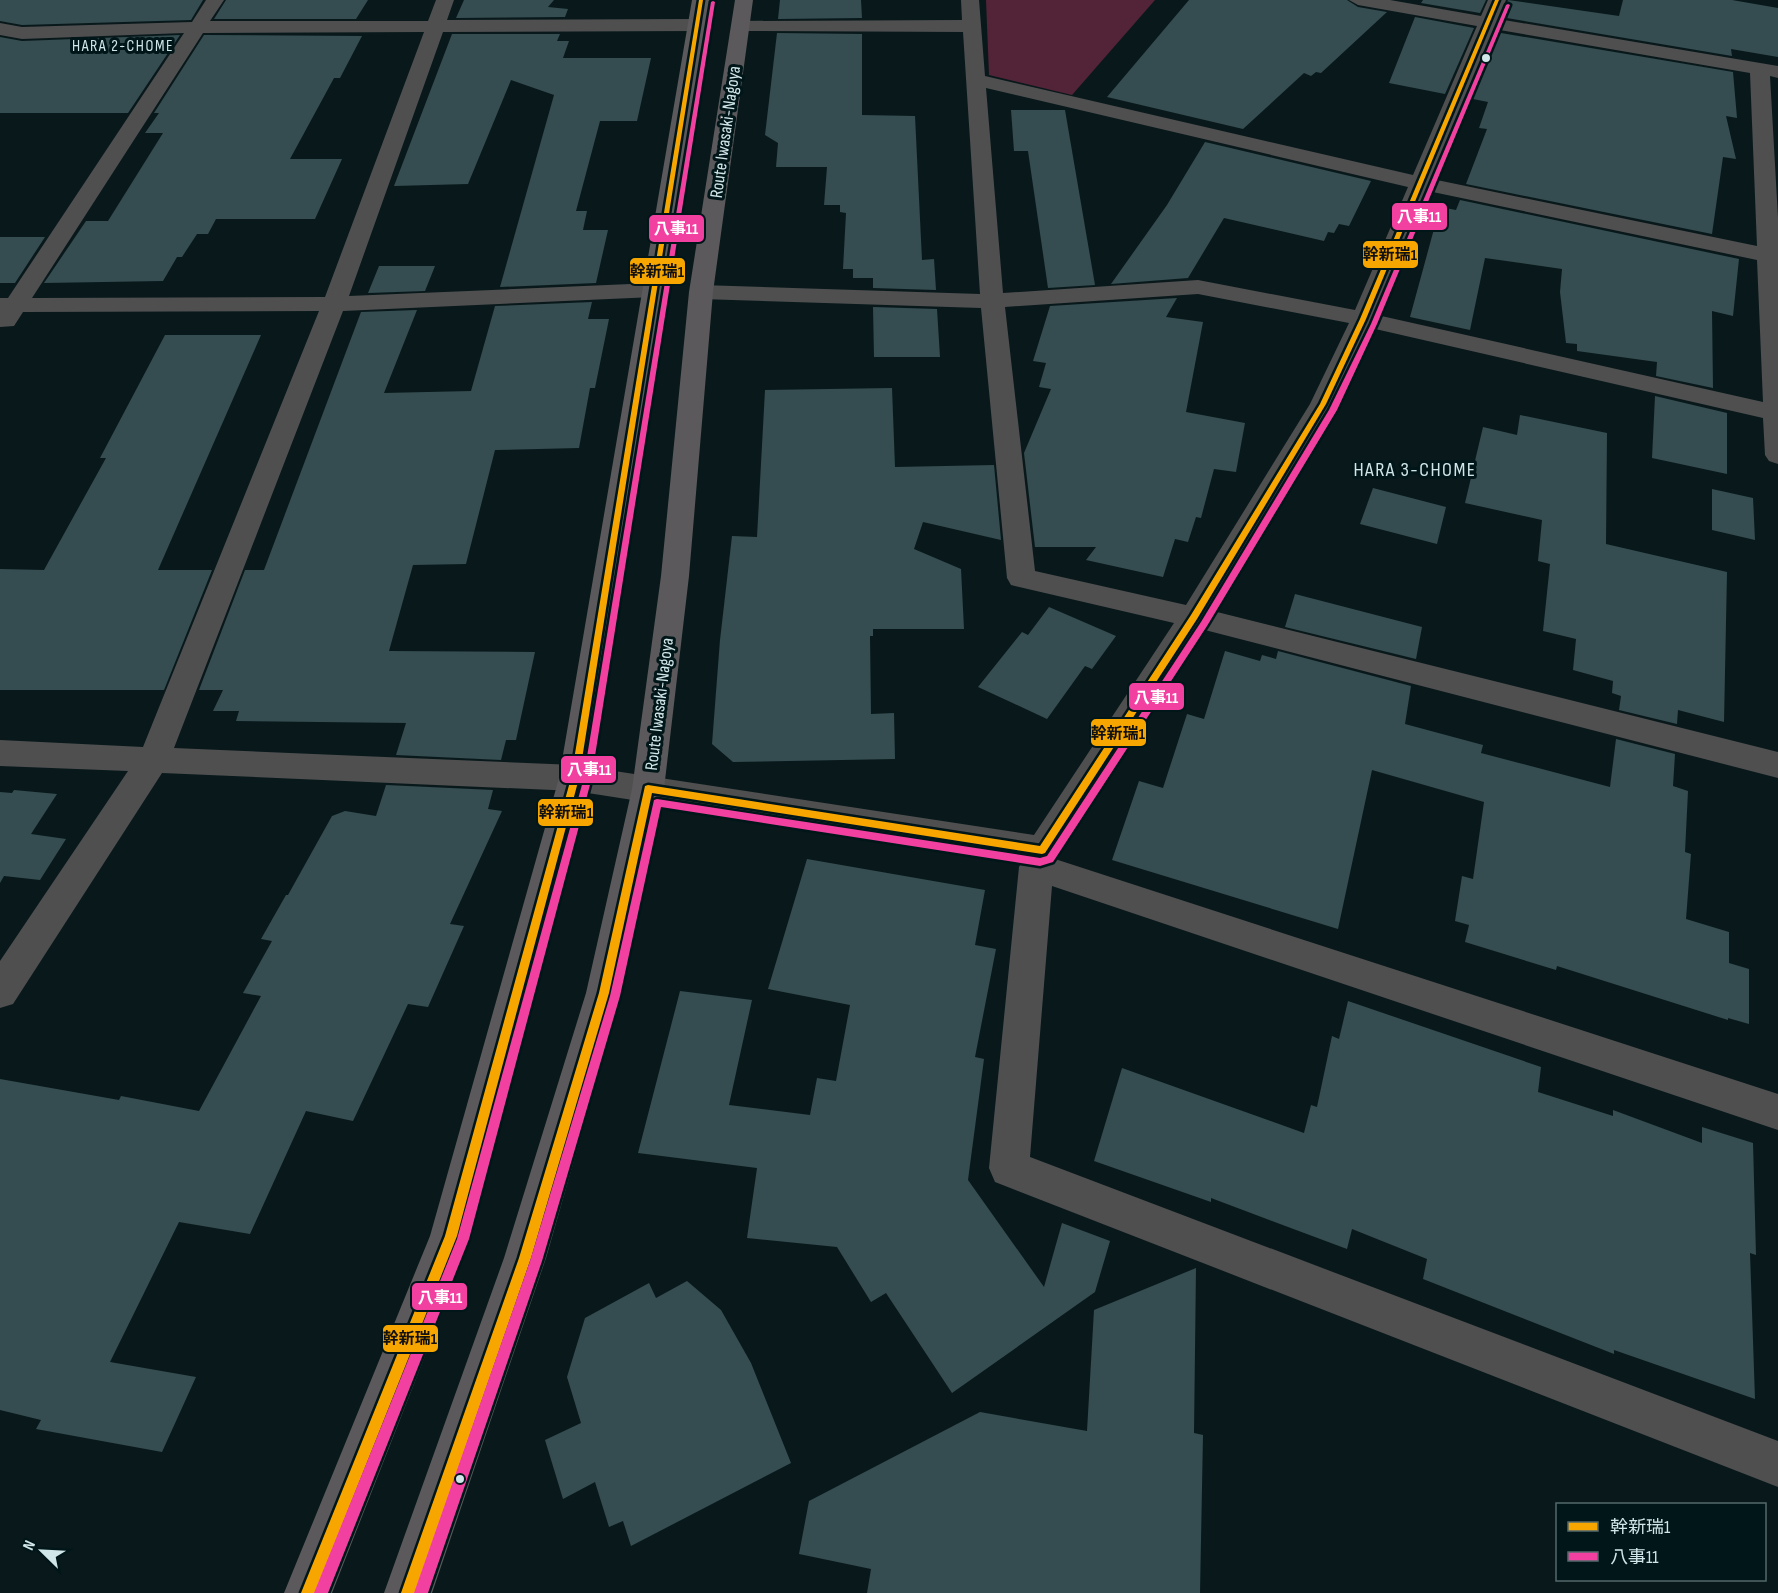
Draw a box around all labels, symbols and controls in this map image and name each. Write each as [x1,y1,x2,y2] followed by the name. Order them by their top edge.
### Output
[72,37,174,56] district label: HARA 2-CHOME
[1480,52,1492,64] unlabelled marker
[706,65,745,200] street label: Route Iwasaki-Nagoya
[1391,202,1448,231] line badge: 八事11
[1397,208,1442,227] text: 八事11
[648,214,705,243] line badge: 八事11
[654,220,699,239] text: 八事11
[1362,240,1419,269] line badge: 幹新瑞1
[1363,246,1418,265] text: 幹新瑞1
[629,257,686,285] line badge: 幹新瑞1
[630,263,685,282] text: 幹新瑞1
[1353,458,1477,482] district label: HARA 3-CHOME
[641,637,678,771] street label: Route Iwasaki-Nagoya
[1128,682,1185,711] line badge: 八事11
[1134,689,1179,708] text: 八事11
[1090,718,1147,747] line badge: 幹新瑞1
[1091,725,1146,744] text: 幹新瑞1
[560,755,617,784] line badge: 八事11
[567,761,612,780] text: 八事11
[537,798,594,827] line badge: 幹新瑞1
[539,804,594,823] text: 幹新瑞1
[411,1282,468,1311] line badge: 八事11
[418,1289,463,1308] text: 八事11
[382,1324,439,1353] line badge: 幹新瑞1
[383,1330,438,1349] text: 幹新瑞1
[454,1473,466,1485] unlabelled marker
[1556,1503,1766,1581] legend
[1610,1517,1671,1538] text: 幹新瑞1
[12,1521,72,1581] north arrow
[19,1538,40,1553] text: N
[1610,1547,1659,1568] text: 八事11

